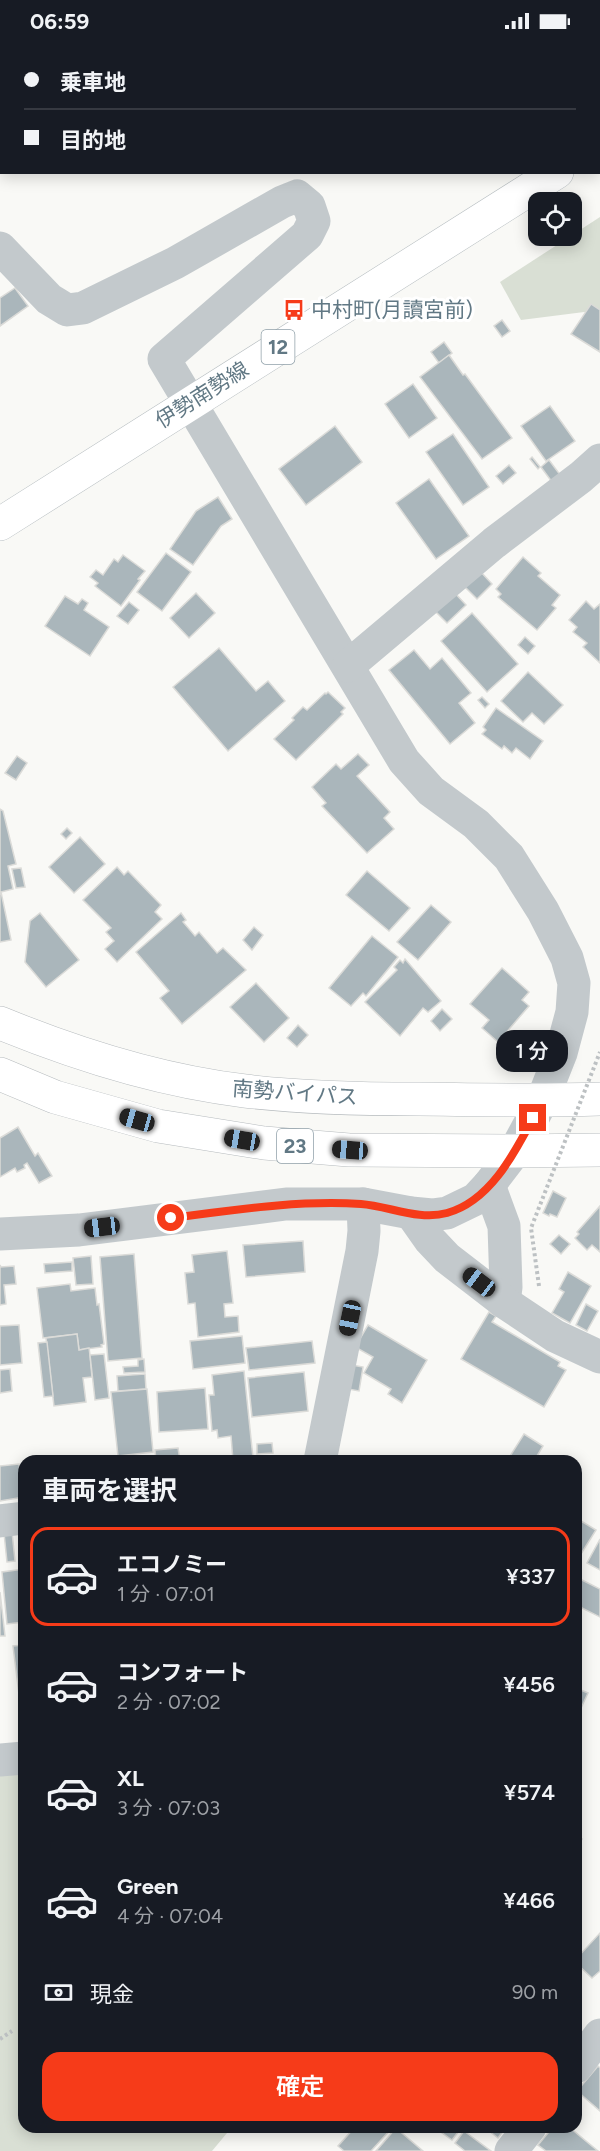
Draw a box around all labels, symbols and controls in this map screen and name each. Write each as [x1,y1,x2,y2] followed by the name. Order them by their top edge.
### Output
[30,8,89,35] text: 06:59
[60,69,126,96] text: 乗車地
[60,127,126,154] text: 目的地
[528,192,582,246] map controls
[528,192,582,246] button: locate
[311,297,473,322] place label: 中村町(月讀宮前)
[282,298,306,322] bus stop icon: 中村町(月讀宮前)
[262,330,294,364] road number: 12
[151,356,253,433] street label: 伊勢南勢線
[497,1031,569,1073] callout: 1 分
[515,1039,549,1063] text: 1 分
[232,1076,359,1109] street label: 南勢バイパス
[519,1104,546,1131] route end
[117,1106,157,1134] car
[223,1128,261,1152] car
[277,1129,313,1163] road number: 23
[331,1140,369,1160] car
[157,1204,184,1231] route start
[83,1216,121,1238] car
[459,1264,499,1300] car
[337,1299,363,1337] car
[42,1474,177,1507] text: 車両を選択
[45,1550,99,1604] icon: car
[117,1551,227,1578] text: エコノミー
[506,1563,555,1590] text: ¥337
[117,1582,215,1606] text: 1 分 · 07:01
[45,1658,99,1712] icon: car
[117,1659,248,1686] text: コンフォート
[503,1671,555,1698] text: ¥456
[117,1690,221,1714] text: 2 分 · 07:02
[117,1765,144,1792] text: XL
[45,1766,99,1820] icon: car
[504,1779,555,1806] text: ¥574
[117,1796,220,1820] text: 3 分 · 07:03
[117,1873,179,1900] text: Green
[45,1874,99,1928] icon: car
[503,1887,555,1914] text: ¥466
[117,1904,223,1928] text: 4 分 · 07:04
[42,1976,75,2009] icon: cash
[512,1980,558,2004] text: 90 m
[90,1981,134,2008] text: 現金
[42,2052,558,2121] button: 確定

